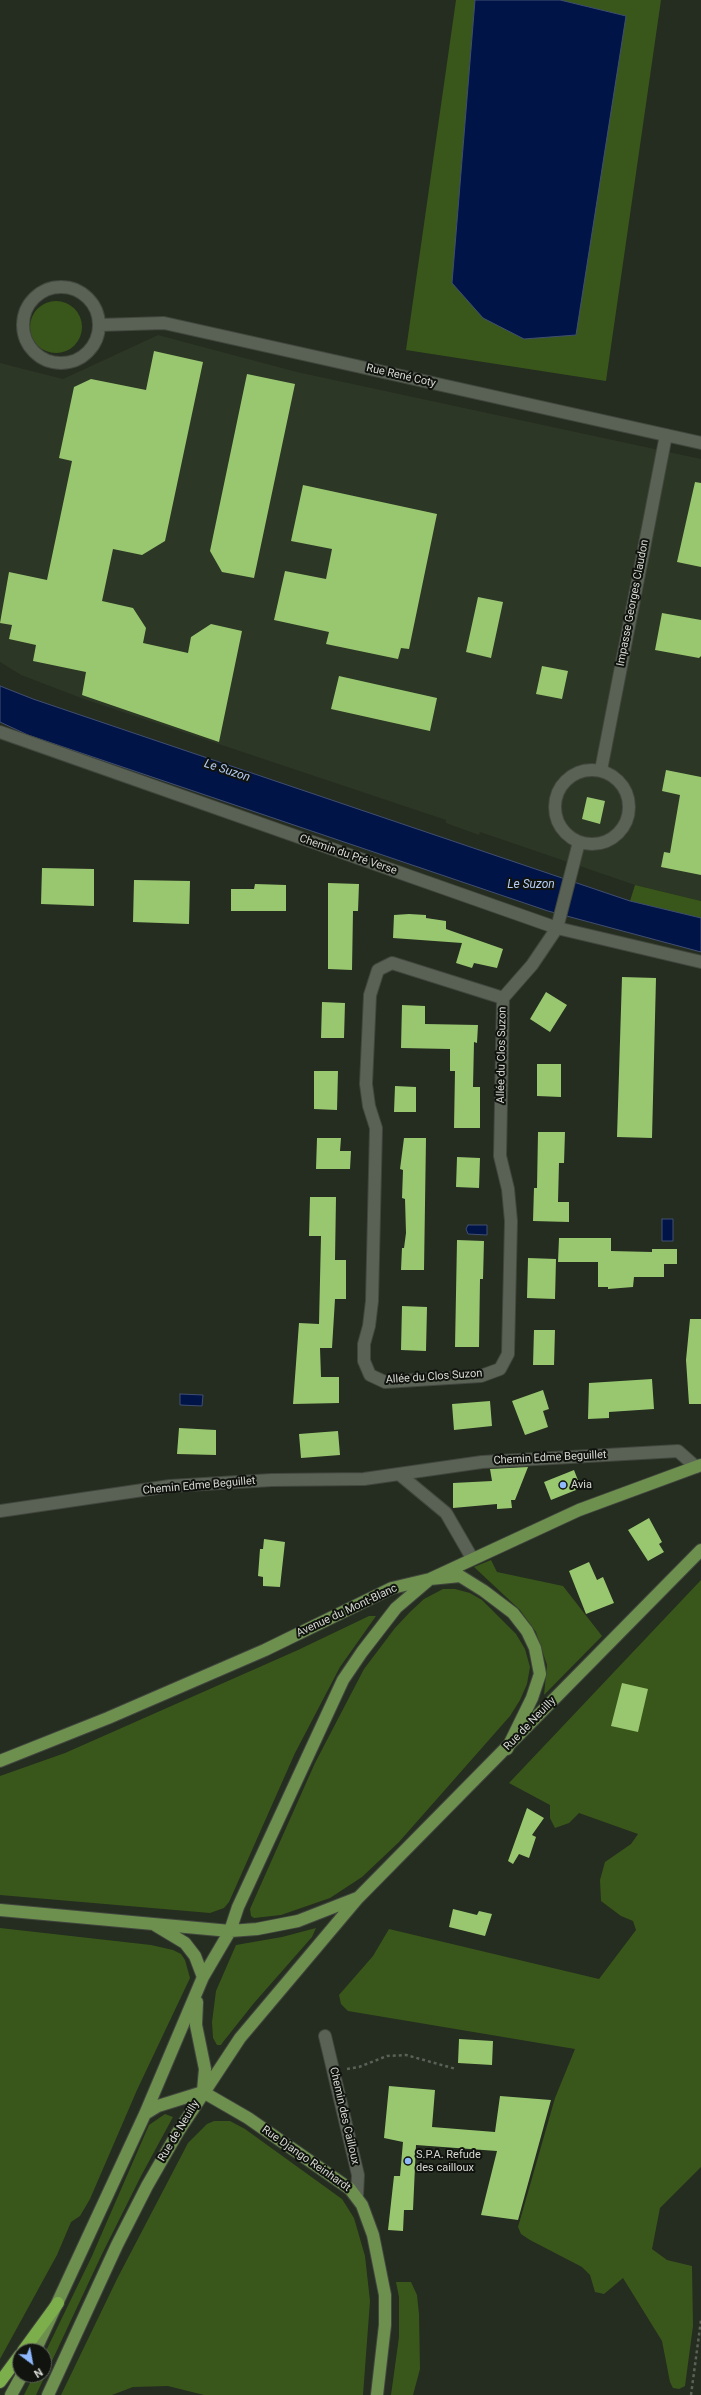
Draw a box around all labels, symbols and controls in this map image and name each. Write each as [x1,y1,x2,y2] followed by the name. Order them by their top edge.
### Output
[365,362,437,390] street label: Rue René Coty
[614,539,652,667] street label: Impasse Georges Claudon
[202,757,252,785] water label: Le Suzon
[298,832,398,878] street label: Chemin du Pré Verse
[507,878,555,892] water label: Le Suzon
[495,1007,509,1103] street label: Allée du Clos Suzon
[385,1367,483,1387] street label: Allée du Clos Suzon
[493,1448,607,1468] street label: Chemin Edme Beguillet
[142,1474,256,1498] street label: Chemin Edme Beguillet
[571,1478,592,1492] place label: Avia
[558,1480,568,1490] marker: Avia
[295,1582,399,1640] street label: Avenue du Mont-Blanc
[501,1695,559,1753] street label: Rue de Neuilly
[326,2066,362,2166] street label: Chemin des Cailloux
[156,2098,202,2164] street label: Rue de Neuilly
[259,2123,353,2195] street label: Rue Django Reinhardt
[416,2148,481,2174] place label: S.P.A. Refude des cailloux
[403,2156,413,2166] marker: S.P.A. Refude des cailloux
[12,2343,52,2383] north arrow
[31,2365,45,2380] text: N

